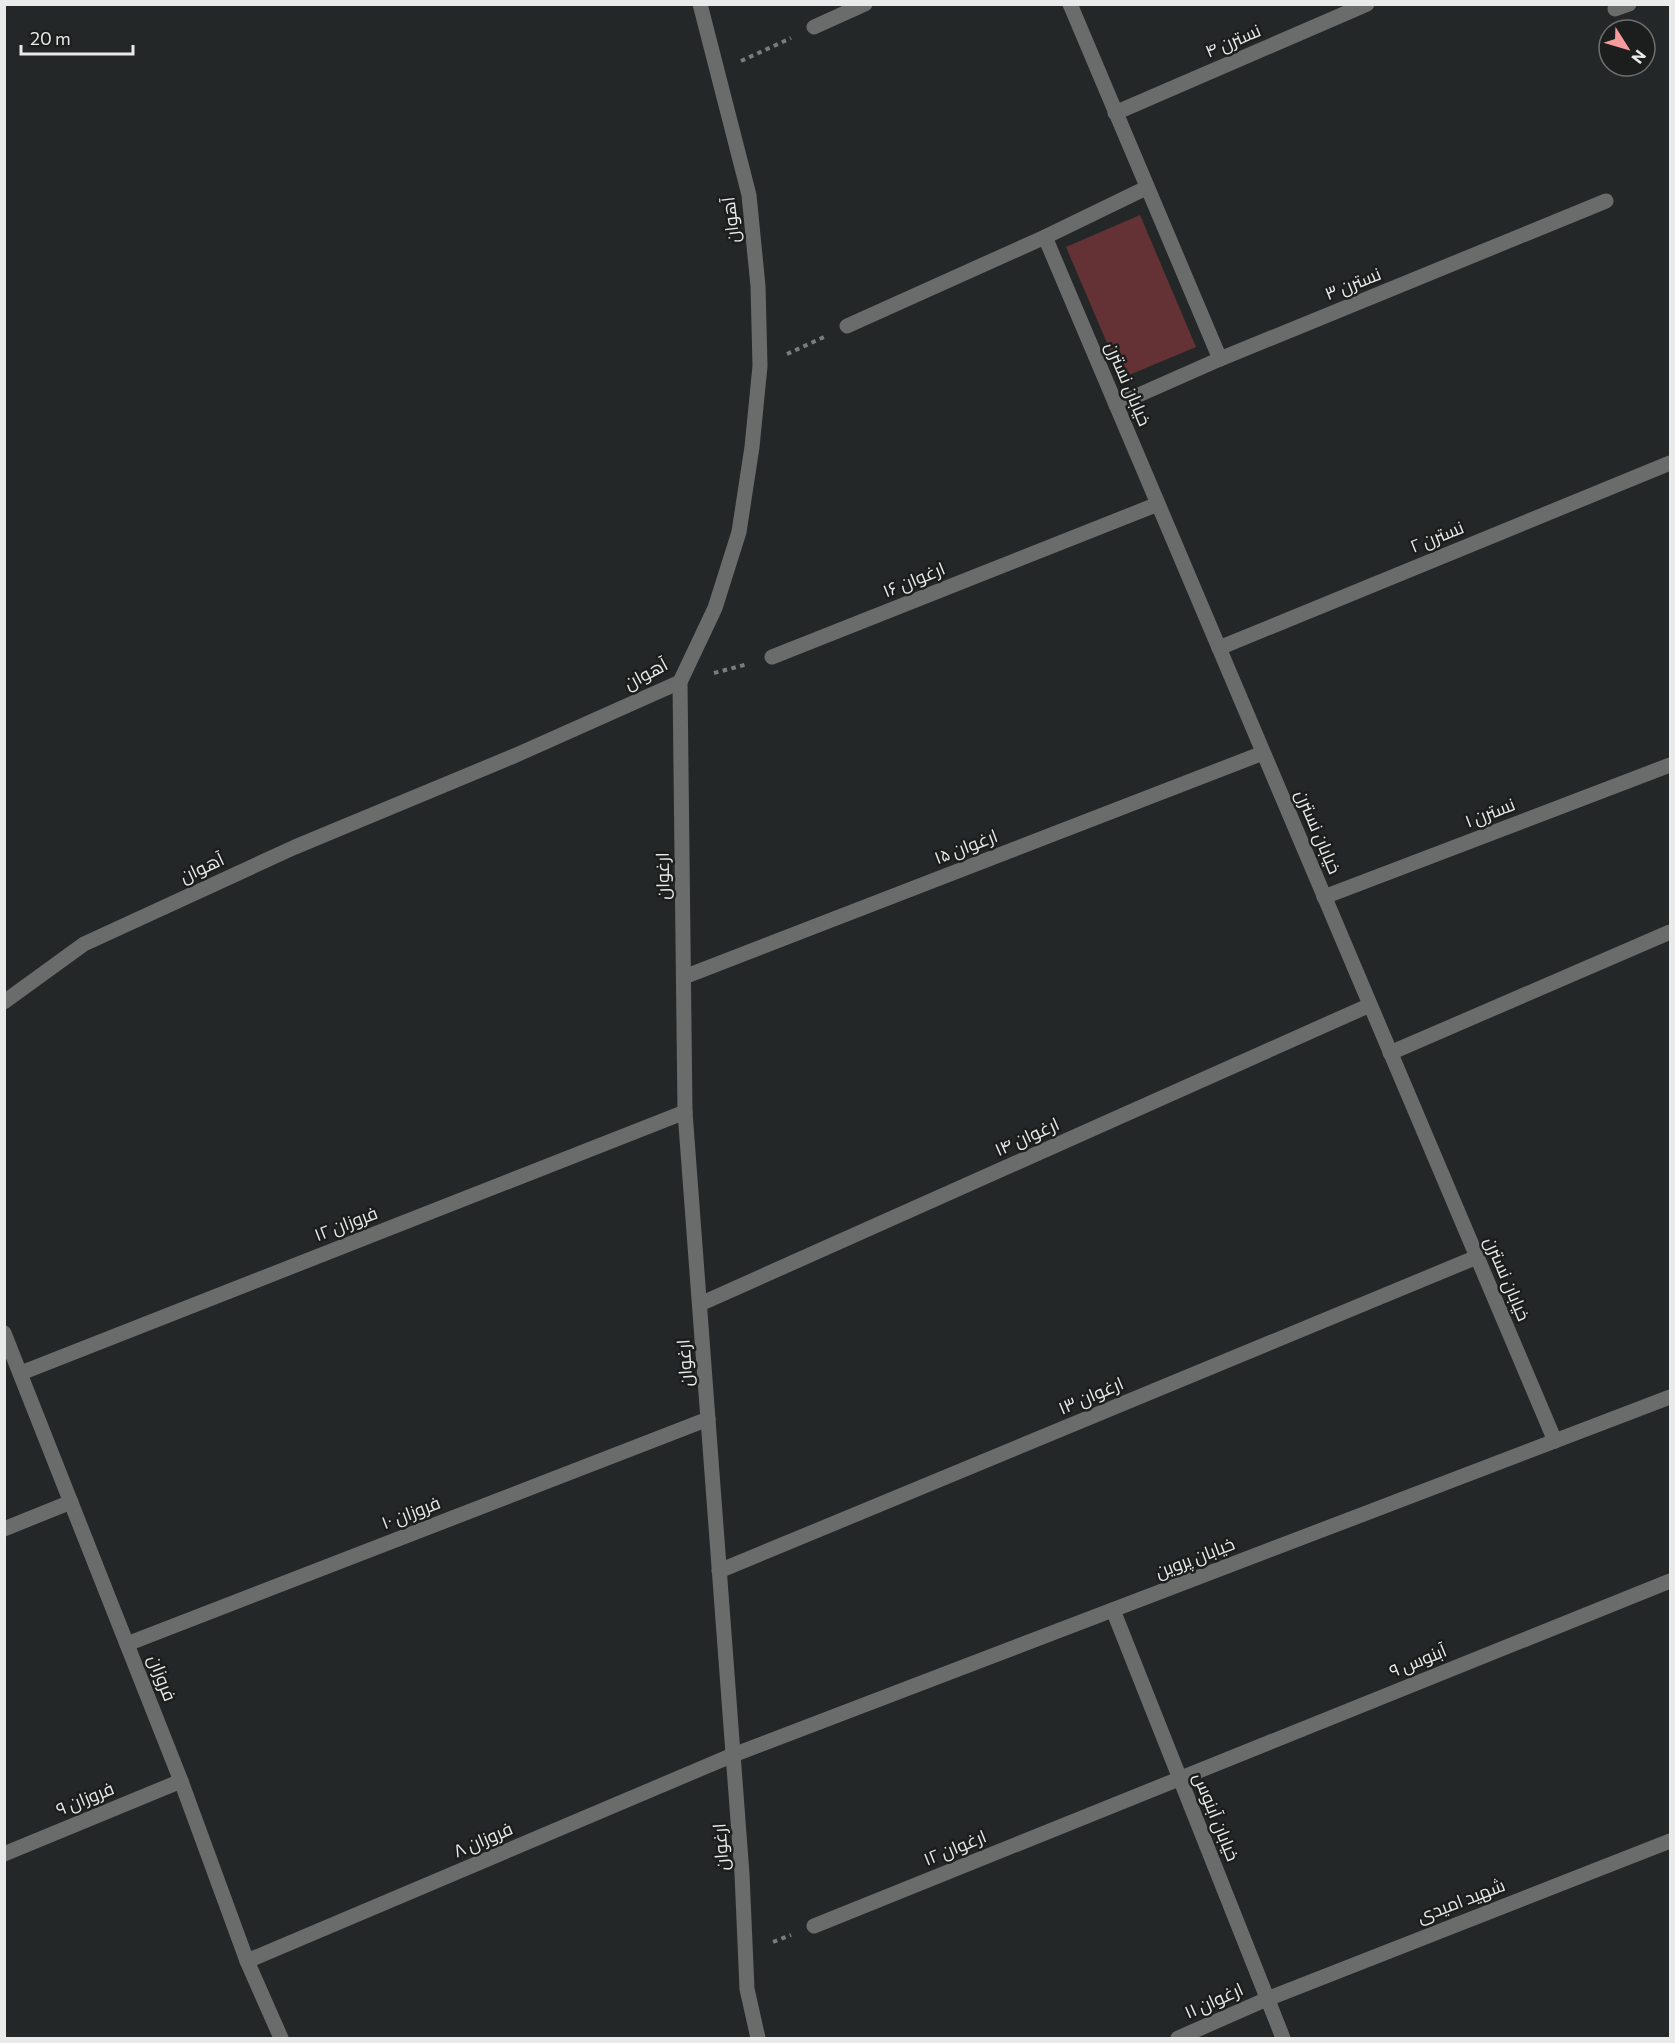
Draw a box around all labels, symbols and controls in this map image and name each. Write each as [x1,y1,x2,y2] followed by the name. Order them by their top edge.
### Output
[21,18,134,56] scale bar
[1597,18,1657,78] north arrow
[1201,19,1264,63] street label: نسترن ۴
[30,27,71,49] text: 20 m
[1628,47,1651,68] text: N
[716,195,745,244] street label: آهوان
[1321,262,1384,305] street label: نسترن ۳
[1100,338,1156,429] street label: خیابان نسترن
[1407,515,1467,558] street label: نسترن ۲
[879,557,948,602] street label: ارغوان ۱۶
[620,652,672,695] street label: آهوان
[1290,786,1346,877] street label: خیابان نسترن
[1461,792,1518,833] street label: نسترن ۱
[931,824,1001,869] street label: ارغوان ۱۵
[176,847,228,888] street label: آهوان
[651,852,674,900] street label: ارغوان
[991,1112,1063,1161] street label: ارغوان ۱۴
[311,1201,381,1246] street label: فروزان ۱۲
[1479,1233,1535,1324] street label: خیابان نسترن
[671,1339,698,1388] street label: ارغوان
[1055,1372,1127,1420] street label: ارغوان ۱۳
[378,1491,444,1534] street label: فروزان ۱۰
[1152,1532,1238,1584] street label: خیابان پروین
[1386,1639,1450,1682] street label: آبنوس ۹
[143,1651,182,1704] street label: فروزان
[1188,1769,1245,1864] street label: خیابان آبنوس
[52,1777,117,1821] street label: فروزان ۹
[450,1817,516,1862] street label: فروزان ۸
[707,1823,734,1872] street label: ارغوان
[920,1825,990,1871] street label: ارغوان ۱۲
[1413,1873,1508,1928] street label: شهید امیدی
[1181,1977,1247,2024] street label: ارغوان ۱۱

